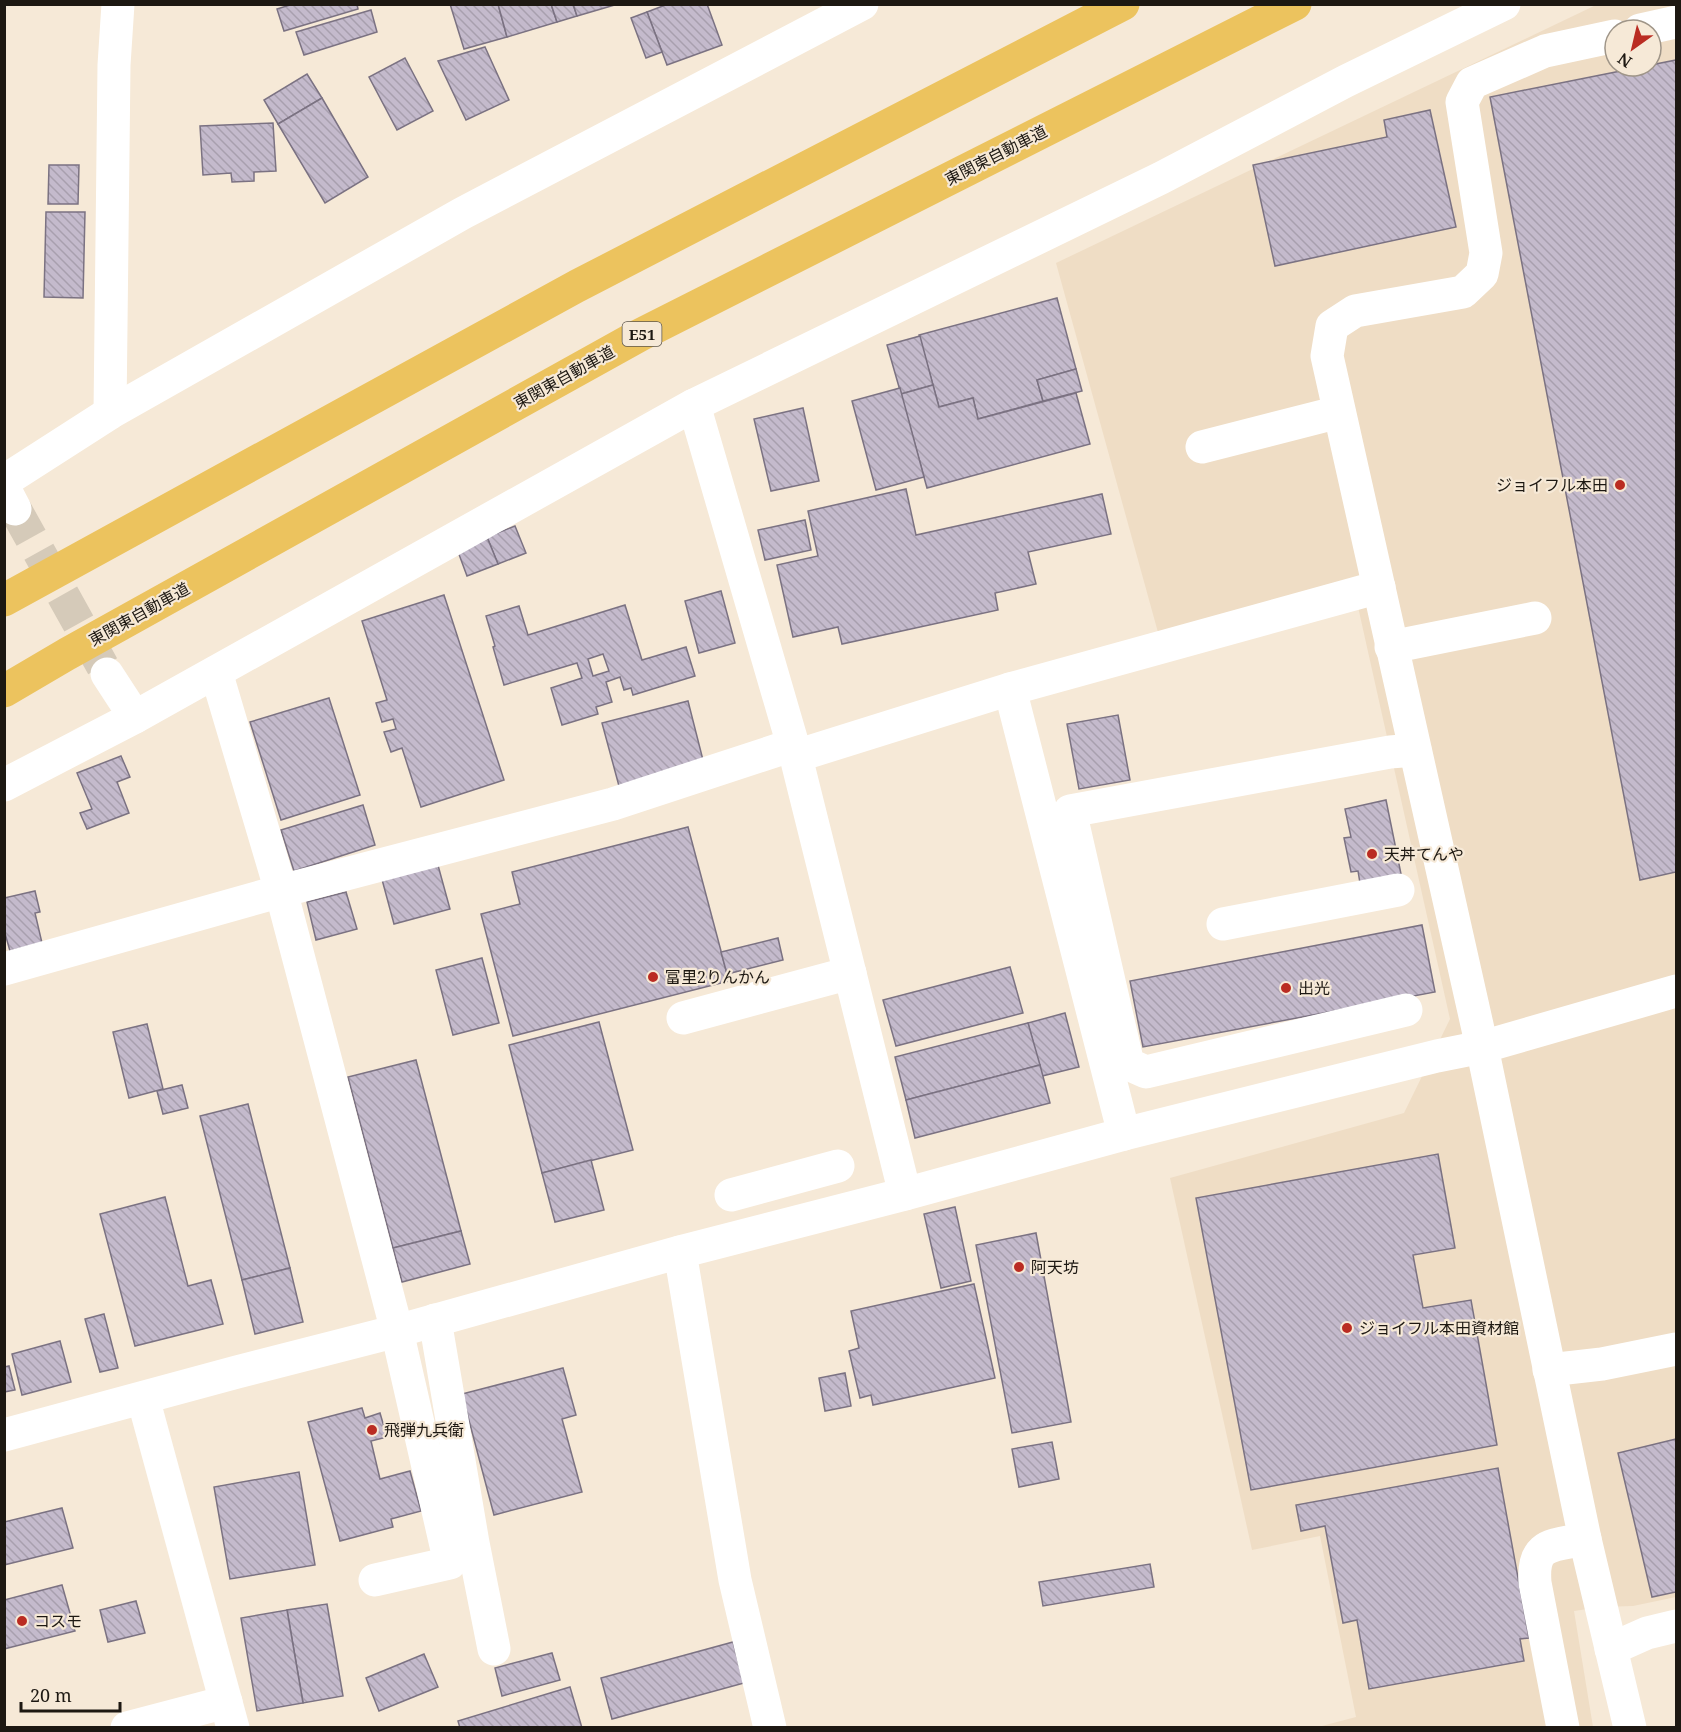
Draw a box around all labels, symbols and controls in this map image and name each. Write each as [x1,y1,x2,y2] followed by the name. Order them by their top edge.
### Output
[1603,18,1663,78] north arrow
[1613,48,1636,73] text: N
[941,120,1051,190] street label: 東関東自動車道
[622,322,662,346] road number: E51
[510,340,618,414] street label: 東関東自動車道
[1496,474,1608,496] place label: ジョイフル本田
[1613,478,1627,492] marker: ジョイフル本田
[85,577,193,651] street label: 東関東自動車道
[1384,843,1464,865] place label: 天丼てんや
[1365,847,1379,861] marker: 天丼てんや
[665,966,770,988] place label: 富里2りんかん
[646,970,660,984] marker: 富里2りんかん
[1298,977,1330,999] place label: 出光
[1279,981,1293,995] marker: 出光
[1031,1256,1079,1278] place label: 阿天坊
[1012,1260,1026,1274] marker: 阿天坊
[1359,1317,1519,1339] place label: ジョイフル本田資材館
[1340,1321,1354,1335] marker: ジョイフル本田資材館
[384,1419,464,1441] place label: 飛弾九兵衛
[365,1423,379,1437] marker: 飛弾九兵衛
[34,1610,82,1632] place label: コスモ
[15,1614,29,1628] marker: コスモ
[21,1675,120,1713] scale bar
[30,1683,72,1707] text: 20 m

